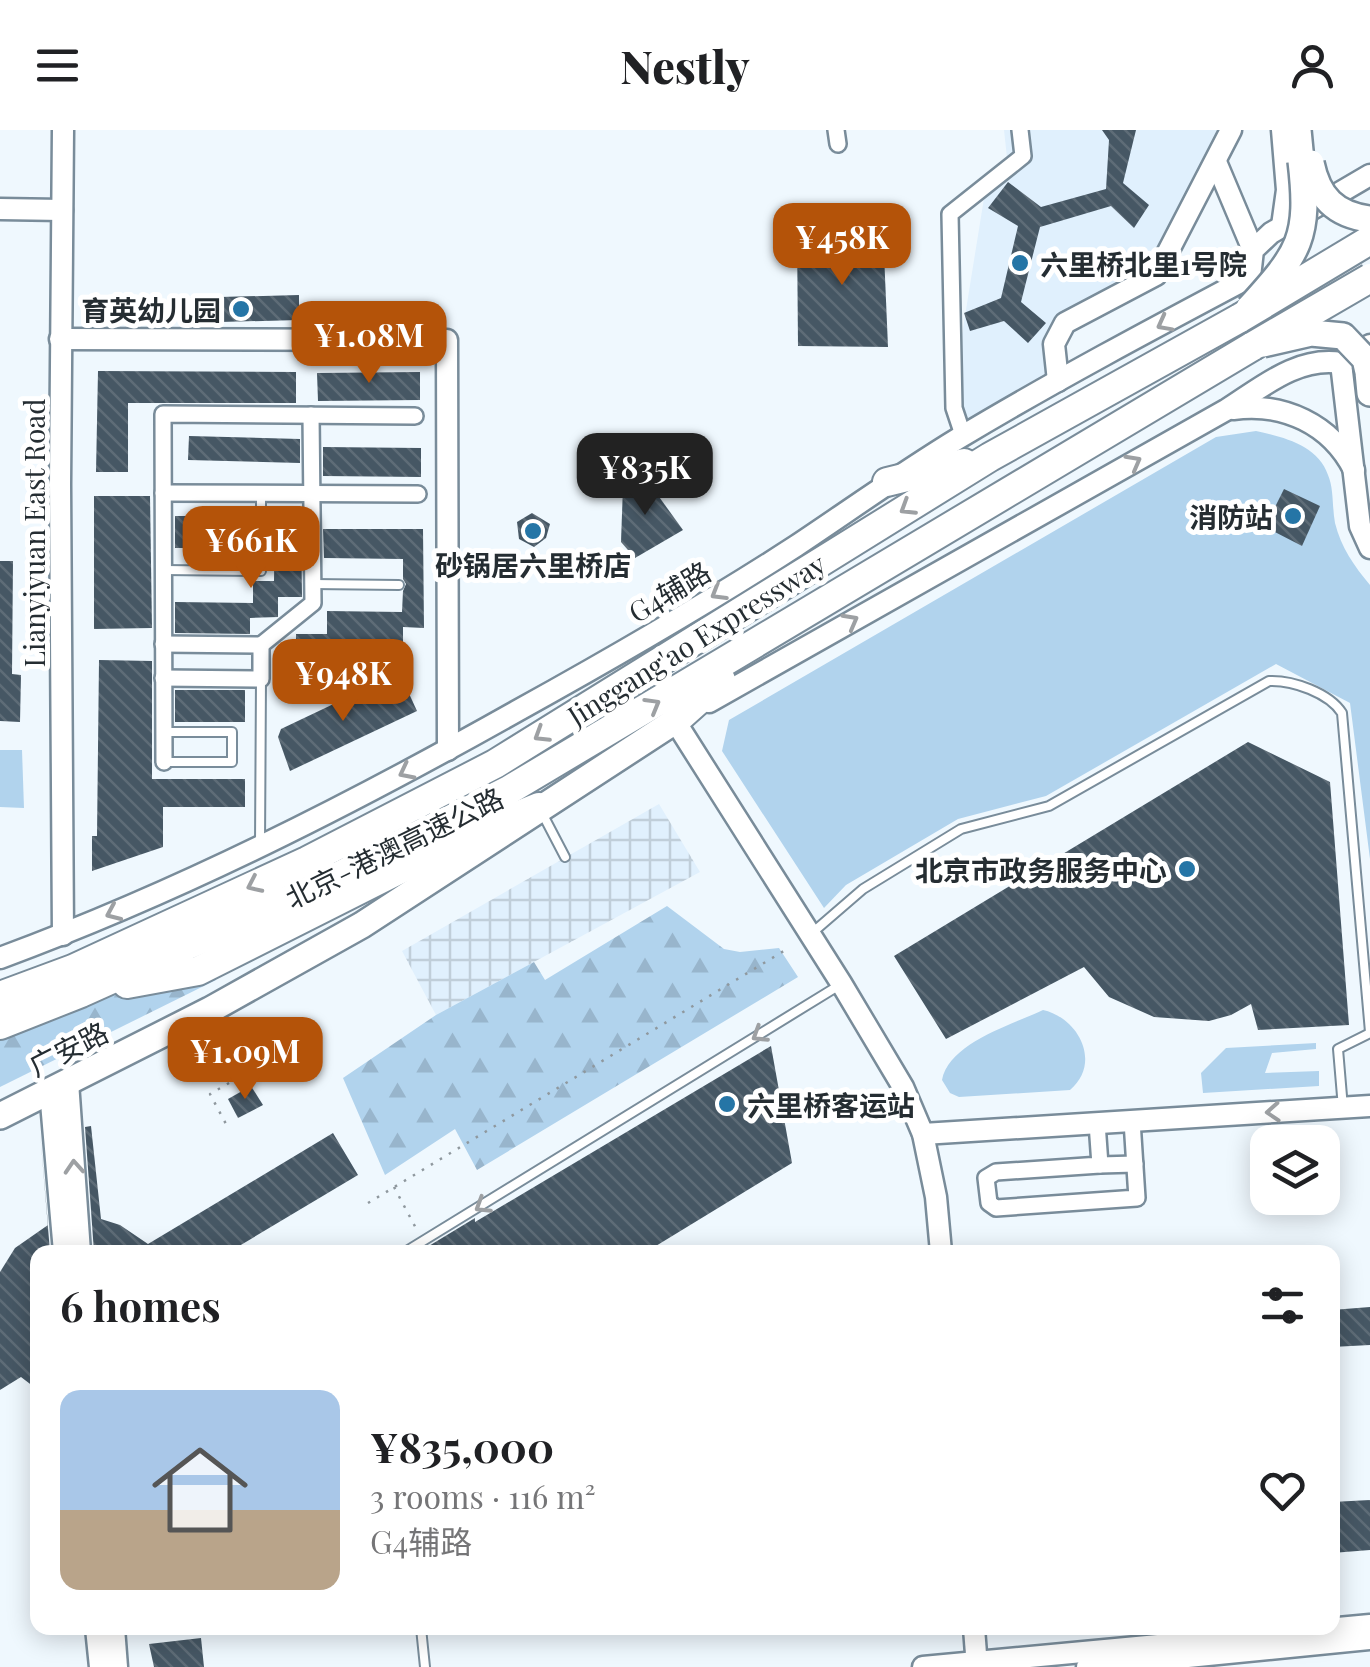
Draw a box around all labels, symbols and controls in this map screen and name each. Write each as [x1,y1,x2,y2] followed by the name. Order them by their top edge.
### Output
[620,35,750,95] text: Nestly
[30,38,85,93] icon: menu
[1285,38,1340,93] icon: person
[772,203,912,288] pin: ¥458K
[795,214,889,257] text: ¥458K
[1040,245,1247,282] place label: 六里桥北里1号院
[1009,252,1031,274] marker: 六里桥北里1号院
[81,291,221,328] place label: 育英幼儿园
[230,298,252,320] marker: 育英幼儿园
[288,301,450,386] pin: ¥1.08M
[314,312,424,355] text: ¥1.08M
[1157,312,1175,331] one-way arrow
[15,398,52,668] street label: Lianyiyuan East Road
[575,433,715,518] pin: ¥835K
[599,444,691,487] text: ¥835K
[1124,454,1142,474] one-way arrow
[900,496,918,515] one-way arrow
[1189,498,1273,535] place label: 消防站
[1282,505,1304,527] marker: 消防站
[181,506,321,591] pin: ¥661K
[205,517,297,560] text: ¥661K
[522,520,544,542] marker: 砂锅居六里桥店
[559,544,832,734] street label: Jinggang'ao Expressway
[435,546,631,583] place label: 砂锅居六里桥店
[621,552,717,630] street label: G4辅路
[711,581,729,600] one-way arrow
[841,614,859,634] one-way arrow
[273,639,413,724] pin: ¥948K
[294,650,392,693] text: ¥948K
[642,698,660,718] one-way arrow
[534,723,552,742] one-way arrow
[398,760,416,779] one-way arrow
[279,778,509,916] street label: 北京-港澳高速公路
[915,851,1167,888] place label: 北京市政务服务中心
[1176,858,1198,880] marker: 北京市政务服务中心
[246,873,264,893] one-way arrow
[105,901,123,921] one-way arrow
[22,1012,114,1084] street label: 广安路
[164,1017,326,1102] pin: ¥1.09M
[751,1022,769,1041] one-way arrow
[190,1028,300,1071] text: ¥1.09M
[747,1086,915,1123] place label: 六里桥客运站
[716,1093,738,1115] marker: 六里桥客运站
[1264,1101,1280,1122] one-way arrow
[1250,1125,1340,1215] map controls
[1250,1125,1340,1215] button: layers
[64,1159,86,1175] one-way arrow
[475,1193,493,1212] one-way arrow
[60,1277,221,1333] text: 6 homes
[1255,1278,1310,1333] icon: filters
[370,1418,554,1474] text: ¥835,000
[140,1430,260,1550] icon: home
[1255,1463,1310,1518] icon: heart
[370,1474,596,1517] text: 3 rooms · 116 m²
[370,1519,472,1562] text: G4辅路

